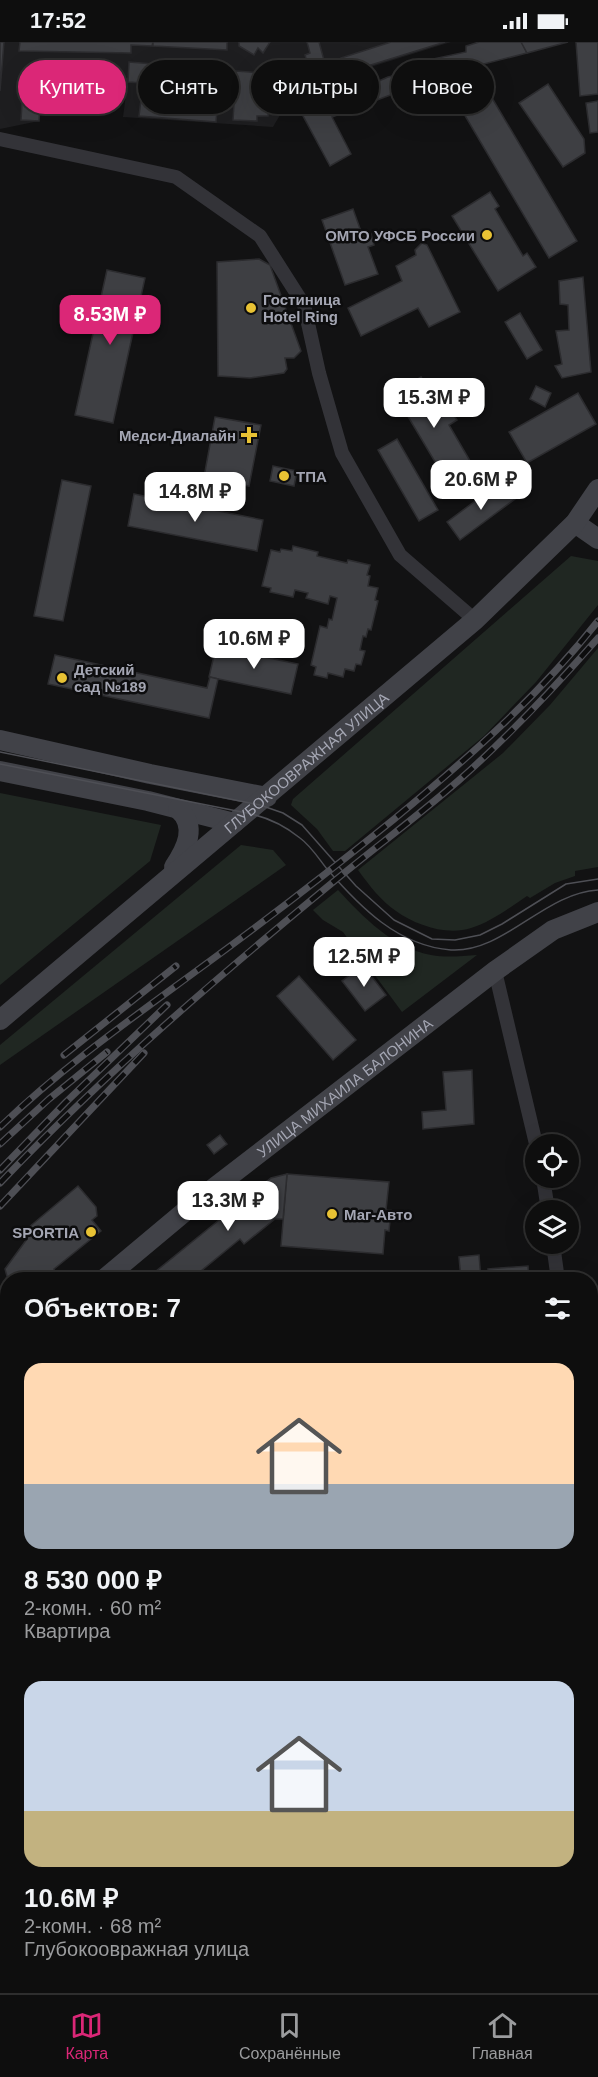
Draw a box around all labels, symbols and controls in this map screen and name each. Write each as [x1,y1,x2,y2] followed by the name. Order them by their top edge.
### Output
[30,8,86,33] text: 17:52
[18,60,126,114] chip: Купить
[138,60,239,114] chip: Снять
[251,60,379,114] chip: Фильтры
[391,60,494,114] chip: Новое
[325,227,475,244] place label: ОМТО УФСБ России
[480,228,494,242] marker: ОМТО УФСБ России
[263,291,341,325] place label: Гостиница Hotel Ring
[55,295,165,346] pin: 8.53M ₽
[244,301,258,315] marker: Гостиница Hotel Ring
[74,303,146,325] text: 8.53M ₽
[379,378,489,429] pin: 15.3M ₽
[398,386,470,408] text: 15.3M ₽
[240,426,258,444] marker: Медси-Диалайн
[119,427,236,444] place label: Медси-Диалайн
[426,460,536,511] pin: 20.6M ₽
[296,468,327,485] place label: ТПА
[445,468,517,490] text: 20.6M ₽
[277,469,291,483] marker: ТПА
[140,472,250,523] pin: 14.8M ₽
[159,480,231,502] text: 14.8M ₽
[199,619,309,670] pin: 10.6M ₽
[218,627,290,649] text: 10.6M ₽
[74,661,146,695] place label: Детский сад №189
[55,671,69,685] marker: Детский сад №189
[220,688,392,836] street label: ГЛУБОКООВРАЖНАЯ УЛИЦА
[309,937,419,988] pin: 12.5M ₽
[328,945,400,967] text: 12.5M ₽
[253,1014,435,1160] street label: УЛИЦА МИХАИЛА БАЛОНИНА
[525,1134,579,1254] map controls
[525,1134,579,1188] button: locate
[173,1181,283,1232] pin: 13.3M ₽
[192,1189,264,1211] text: 13.3M ₽
[525,1200,579,1254] button: layers
[344,1206,412,1223] place label: Маг-Авто
[325,1207,339,1221] marker: Маг-Авто
[12,1224,79,1241] place label: SPORTIA
[84,1225,98,1239] marker: SPORTIA
[541,1292,574,1325] icon: filters
[24,1293,181,1323] text: Объектов: 7
[245,1402,353,1510] icon: home
[24,1565,162,1595] text: 8 530 000 ₽
[24,1597,161,1619] text: 2-комн. · 60 m²
[24,1620,110,1642] text: Квартира
[245,1720,353,1828] icon: home
[24,1883,119,1913] text: 10.6M ₽
[24,1915,161,1937] text: 2-комн. · 68 m²
[24,1938,249,1960] text: Глубокоовражная улица
[65,2009,108,2063] tab: Карта
[239,2009,341,2063] tab: Сохранённые
[472,2009,533,2063] tab: Главная

